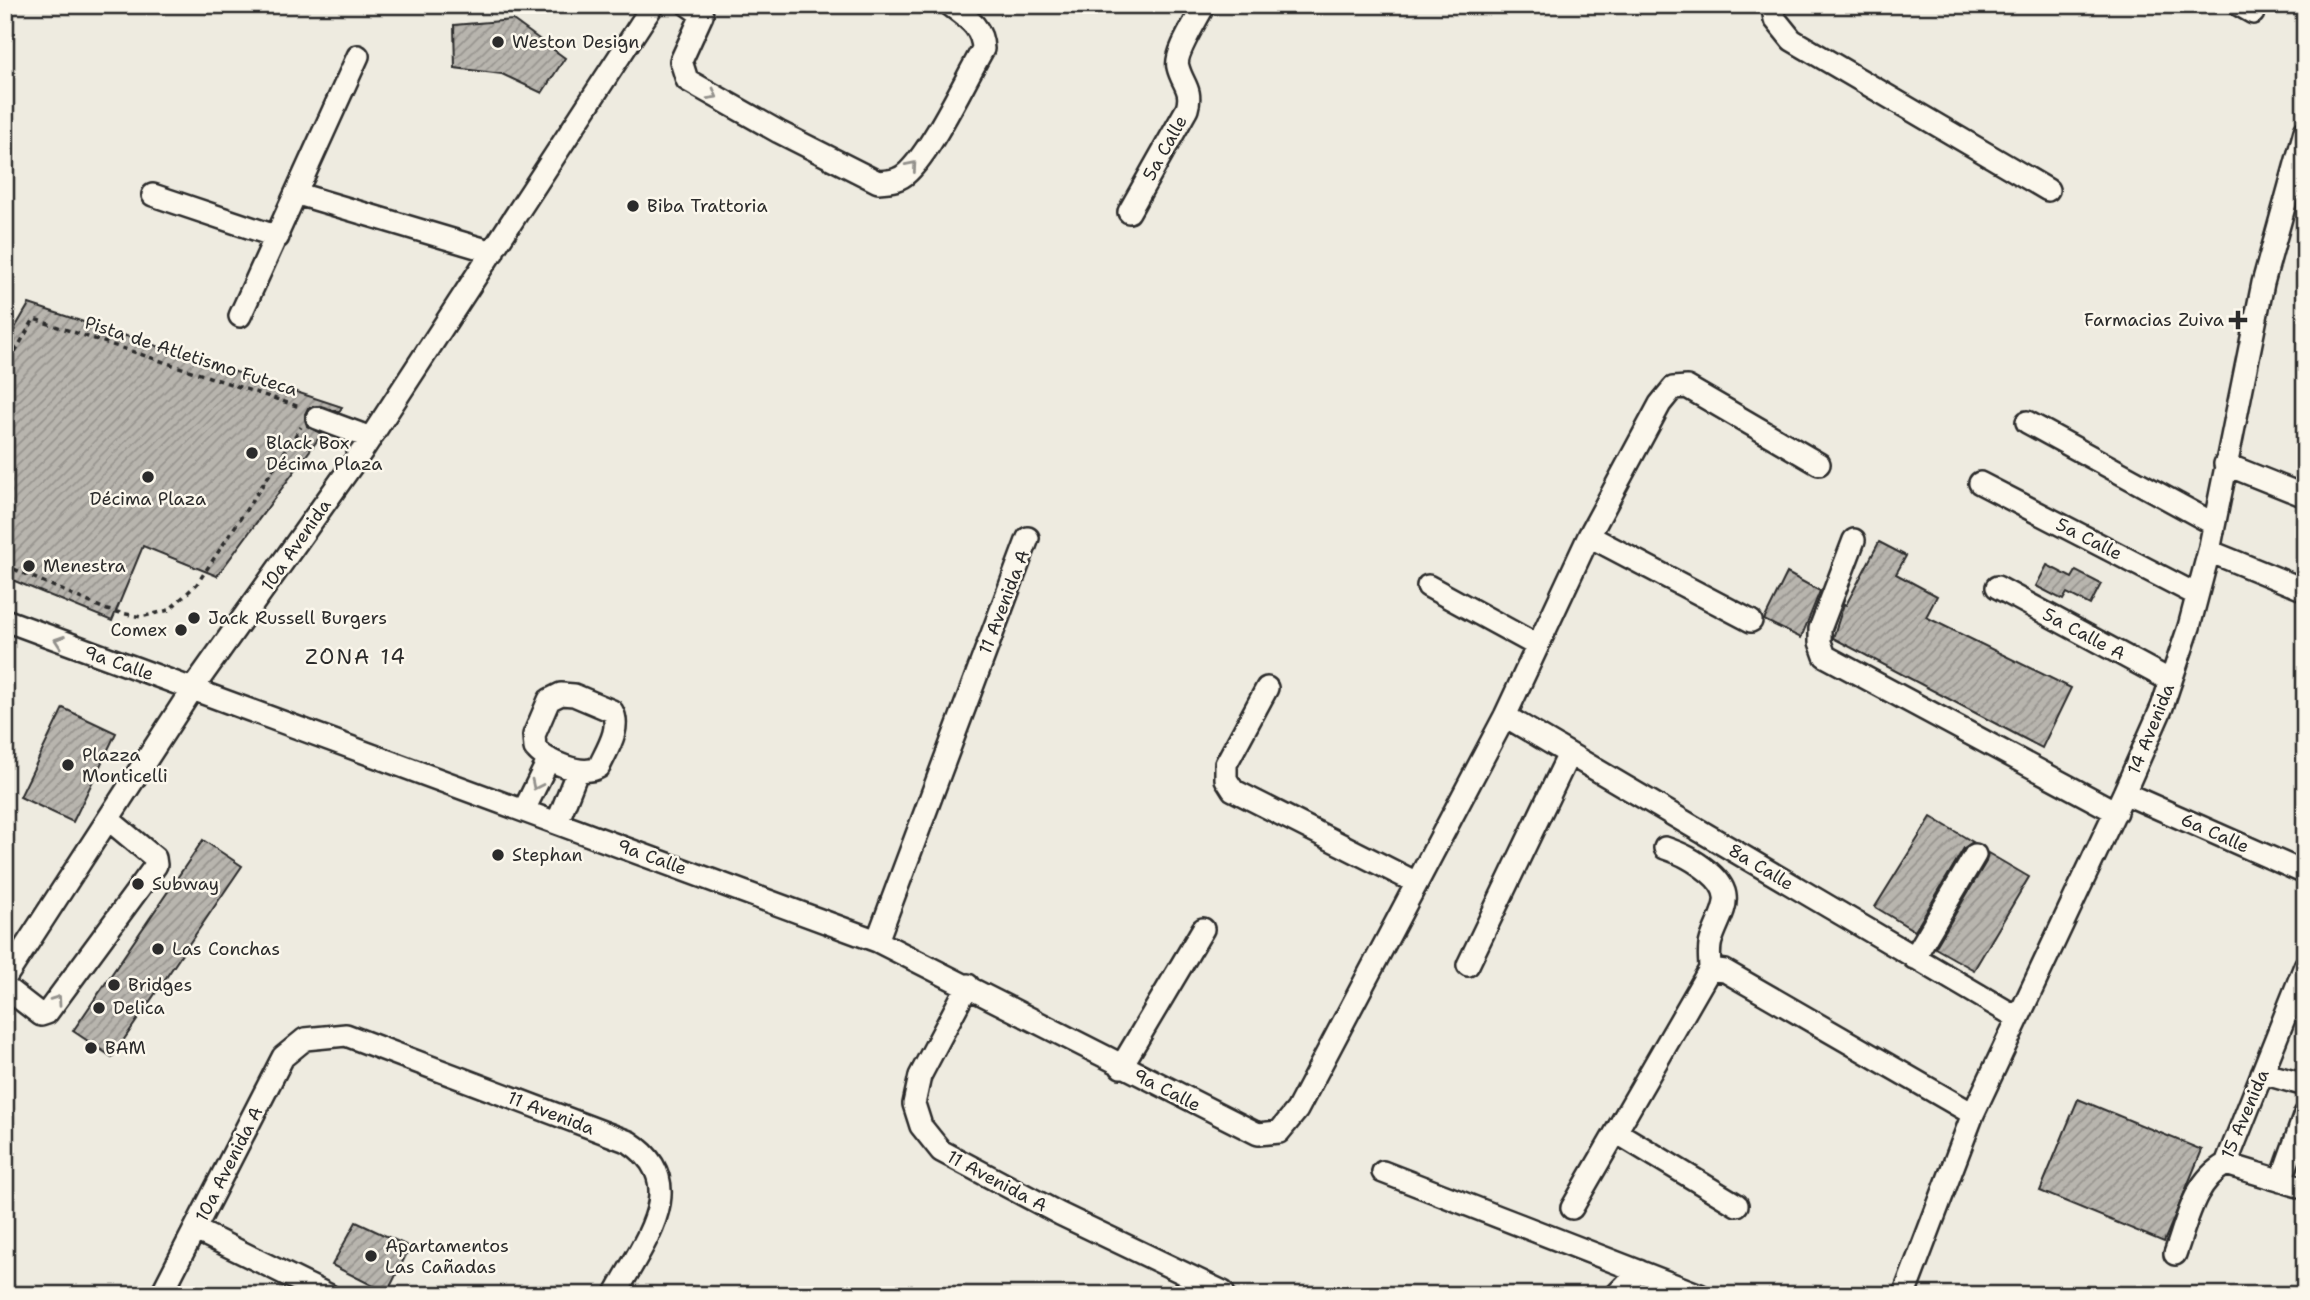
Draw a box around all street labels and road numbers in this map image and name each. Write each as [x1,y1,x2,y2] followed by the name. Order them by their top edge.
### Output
[1137,111,1193,185] street label: 5a Calle
[82,310,300,402] street label: Pista de Atletismo Futeca
[255,494,337,596] street label: 10a Avenida
[2052,512,2126,566] street label: 5a Calle
[973,546,1035,658] street label: 11 Avenida A
[2038,602,2130,666] street label: 5a Calle A
[81,640,157,686] street label: 9a Calle
[2122,680,2180,778] street label: 14 Avenida
[2177,807,2253,859] street label: 6a Calle
[614,833,690,881] street label: 9a Calle
[1724,838,1798,896] street label: 8a Calle
[1129,1063,1205,1117] street label: 9a Calle
[2215,1066,2275,1162] street label: 15 Avenida
[504,1085,598,1141] street label: 11 Avenida
[190,1102,268,1226] street label: 10a Avenida A
[943,1145,1051,1217] street label: 11 Avenida A

